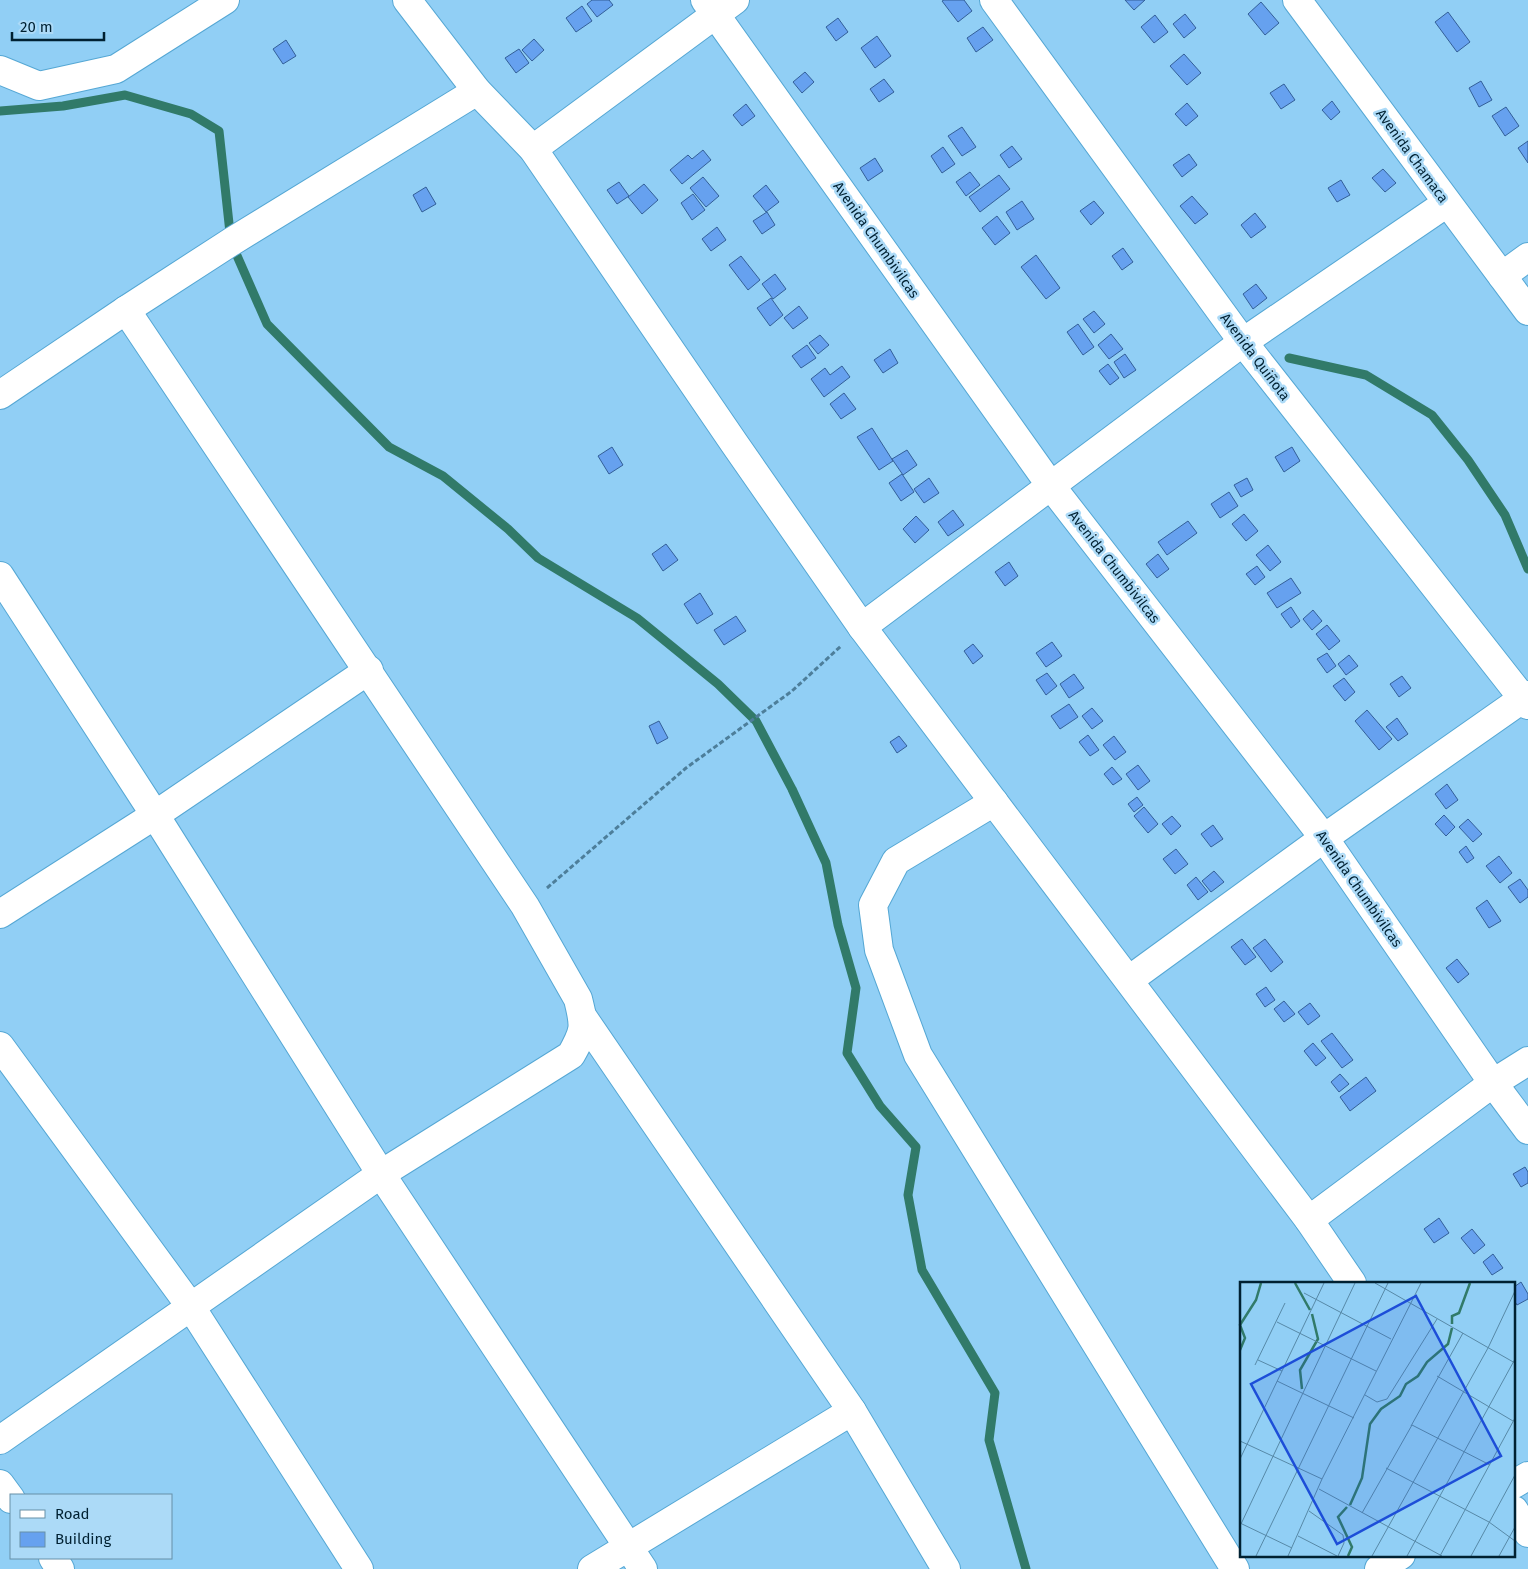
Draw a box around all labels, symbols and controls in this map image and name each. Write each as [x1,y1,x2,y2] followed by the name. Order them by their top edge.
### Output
[12,10,105,42] scale bar
[20,18,53,36] text: 20 m
[1372,106,1452,206] street label: Avenida Chamaca
[829,179,923,302] street label: Avenida Chumbivilcas
[1217,310,1293,404] street label: Avenida Quiñota
[1065,507,1163,627] street label: Avenida Chumbivilcas
[1312,828,1406,951] street label: Avenida Chumbivilcas
[1240,1282,1516,1556] inset map
[10,1494,172,1559] legend
[55,1505,90,1523] text: Road
[55,1530,111,1548] text: Building

